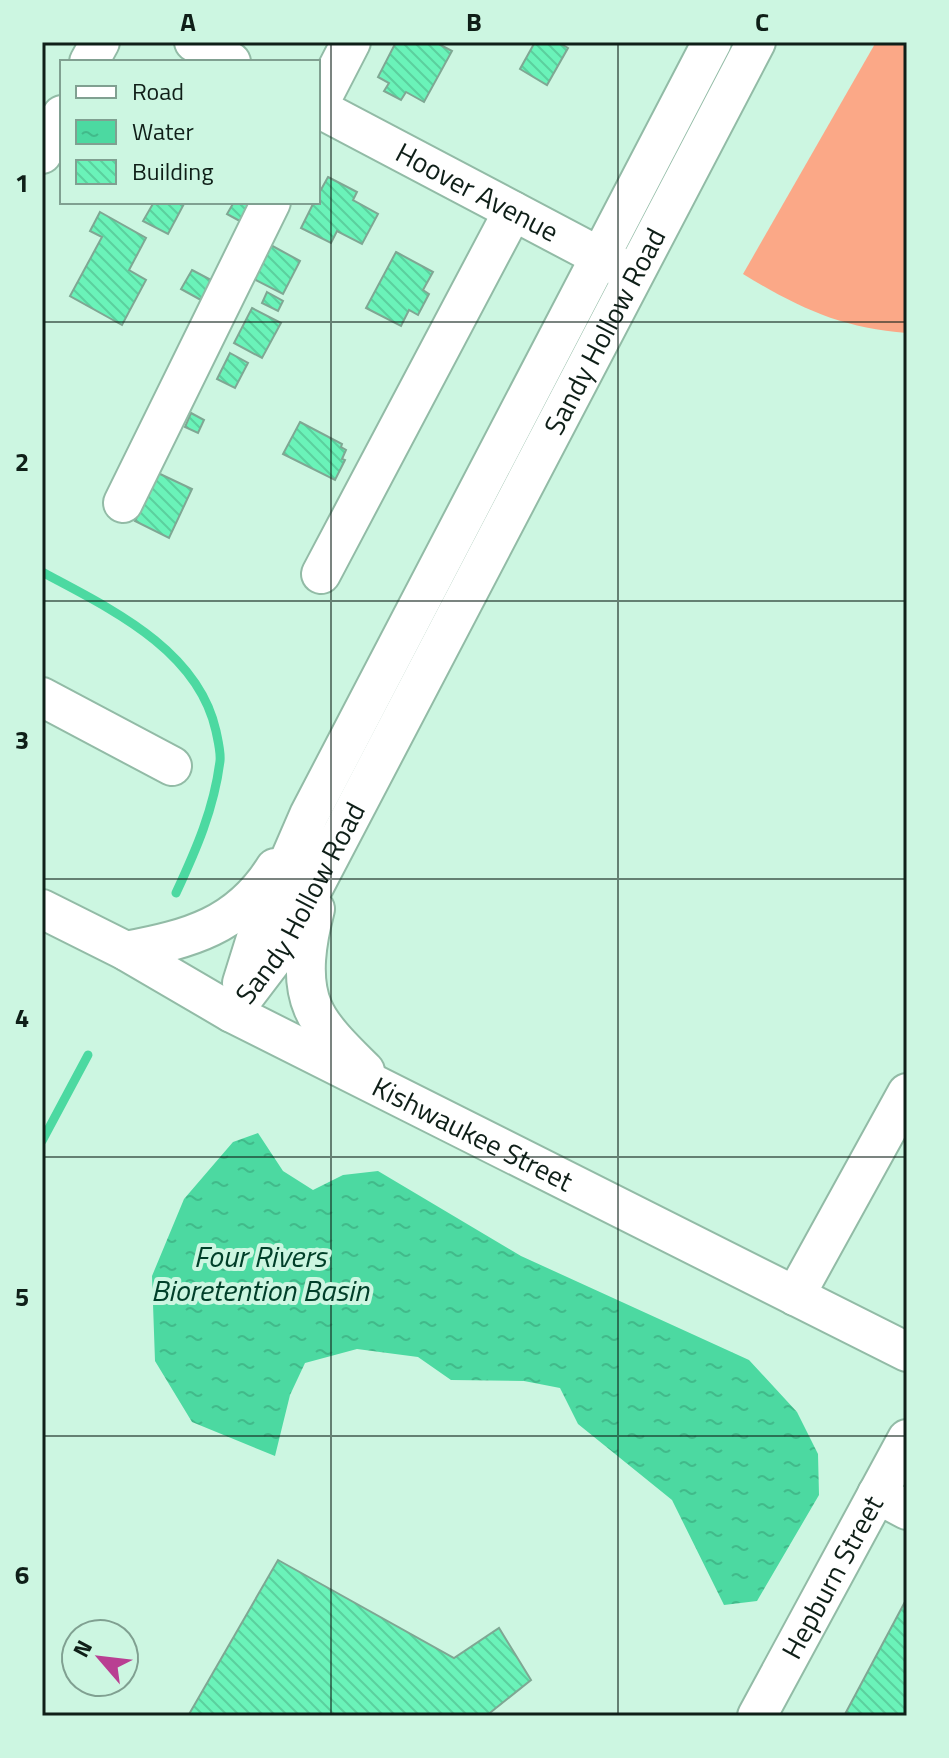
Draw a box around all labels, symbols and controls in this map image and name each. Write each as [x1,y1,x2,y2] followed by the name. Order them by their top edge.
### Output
[180,2,196,41] text: A
[466,2,482,41] text: B
[755,2,769,41] text: C
[60,60,320,204] legend
[132,73,184,109] text: Road
[132,113,194,149] text: Water
[388,131,567,252] street label: Hoover Avenue
[132,153,214,189] text: Building
[15,163,29,202] text: 1
[532,220,676,442] street label: Sandy Hollow Road
[15,442,29,481] text: 2
[15,720,29,759] text: 3
[224,794,376,1013] street label: Sandy Hollow Road
[15,998,29,1037] text: 4
[365,1065,581,1202] street label: Kishwaukee Street
[151,1233,370,1313] water label: Four Rivers Bioretention Basin
[15,1277,29,1316] text: 5
[770,1487,894,1666] street label: Hepburn Street
[15,1555,29,1594] text: 6
[60,1618,140,1698] north arrow
[64,1634,101,1663] text: N

